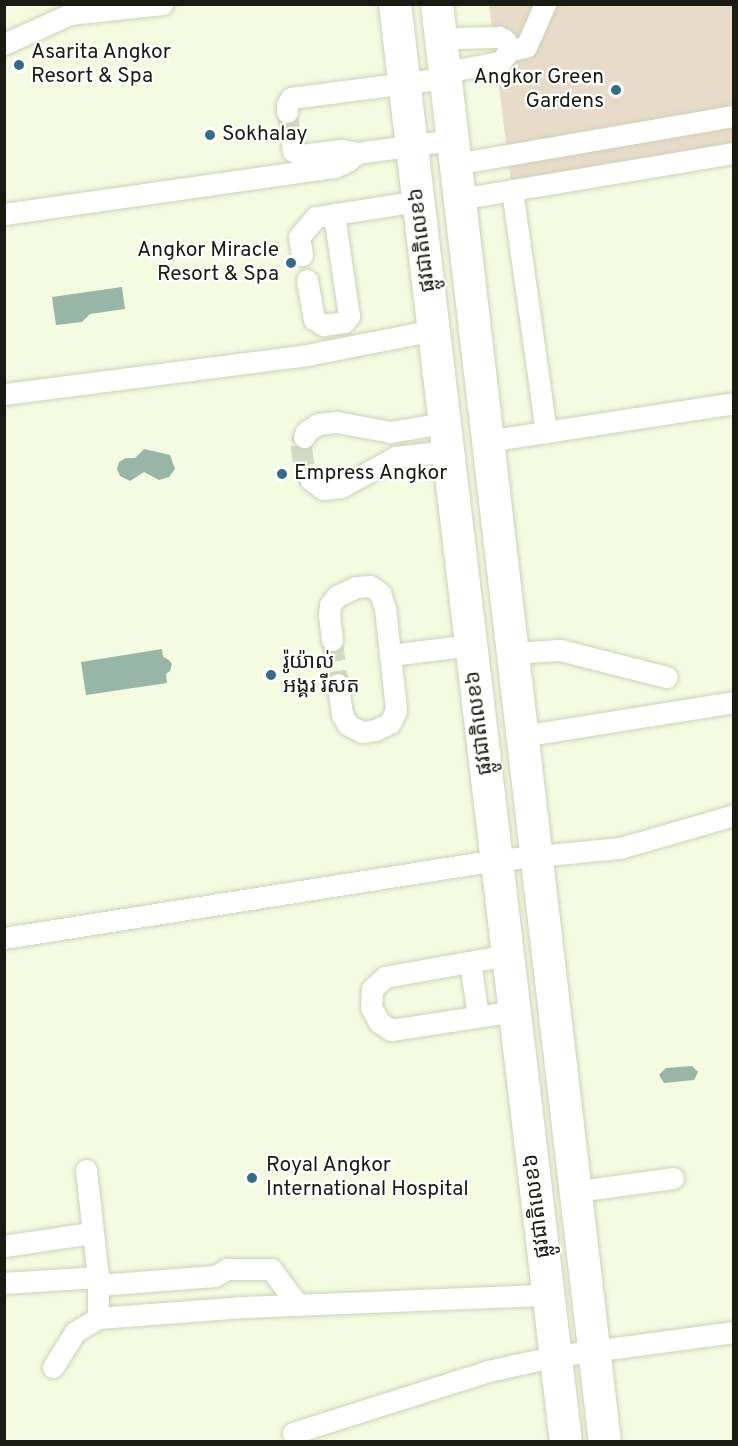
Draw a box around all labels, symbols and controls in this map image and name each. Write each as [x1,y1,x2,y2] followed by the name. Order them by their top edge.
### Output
[31,40,172,90] place label: Asarita Angkor Resort & Spa
[12,58,26,72] marker: Asarita Angkor Resort & Spa
[473,65,604,115] place label: Angkor Green Gardens
[609,83,623,97] marker: Angkor Green Gardens
[222,122,308,148] place label: Sokhalay
[203,128,217,142] marker: Sokhalay
[404,186,442,294] street label: ផ្លូវជាតិលេខ៦
[137,238,279,288] place label: Angkor Miracle Resort & Spa
[284,256,298,270] marker: Angkor Miracle Resort & Spa
[294,461,448,487] place label: Empress Angkor
[275,467,289,481] marker: Empress Angkor
[283,650,360,700] place label: រ៉ូយ៉ាល់ អង្គរ រីសត
[264,668,278,682] marker: រ៉ូយ៉ាល់ អង្គរ រីសត
[461,669,499,777] street label: ផ្លូវជាតិលេខ៦
[519,1152,557,1260] street label: ផ្លូវជាតិលេខ៦
[266,1153,469,1203] place label: Royal Angkor International Hospital
[243,1169,261,1187] marker: Royal Angkor International Hospital

